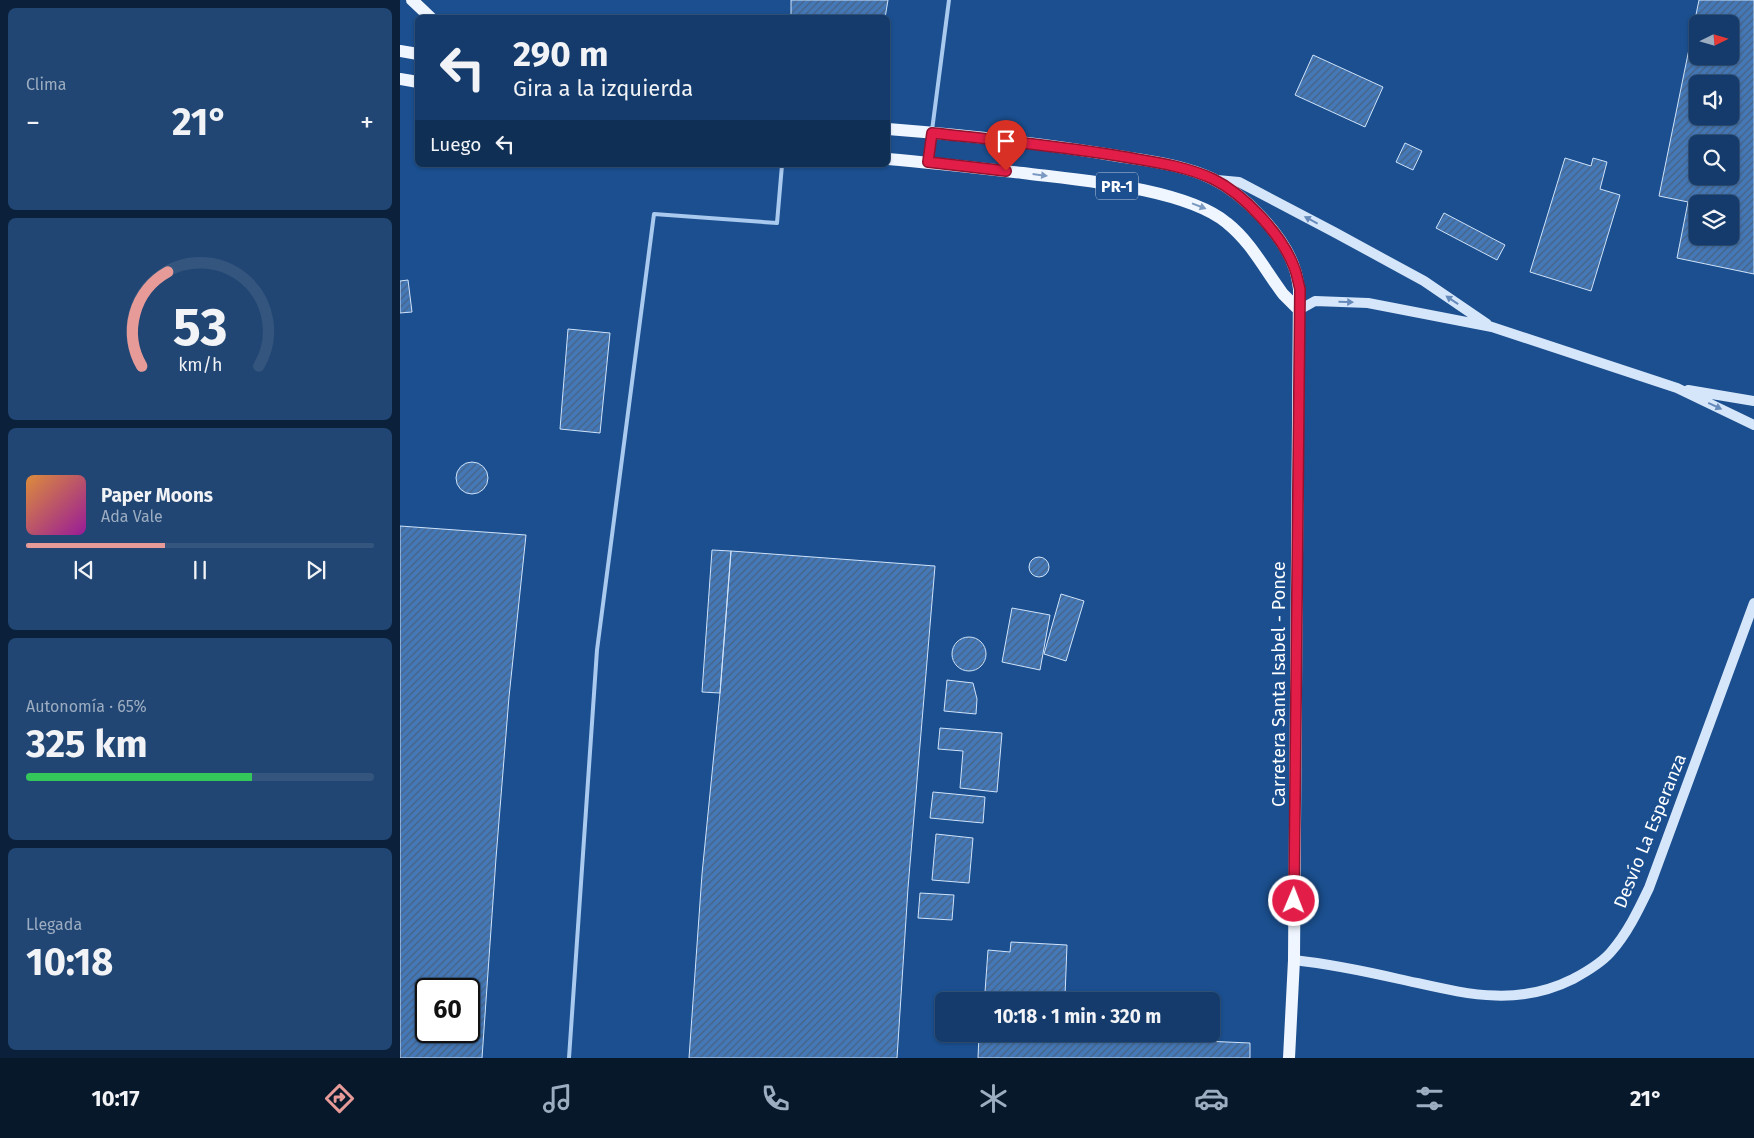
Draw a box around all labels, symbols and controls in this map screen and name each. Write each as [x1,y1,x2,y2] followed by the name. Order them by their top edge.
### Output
[1689,15,1739,65] north arrow
[1689,15,1739,245] map controls
[513,33,609,75] text: 290 m
[430,35,495,100] icon: left
[26,75,66,94] text: Clima
[513,75,693,102] text: Gira a la izquierda
[1689,75,1739,125] button: sound
[172,99,228,145] text: 21°
[26,106,40,139] text: −
[360,106,374,139] text: +
[985,120,1027,171] pin
[992,127,1020,155] icon: arrive
[491,130,519,158] icon: left
[430,133,481,156] text: Luego
[1689,135,1739,185] button: search
[1033,171,1049,179] one-way arrow
[1096,172,1138,200] road number: PR-1
[1689,195,1739,245] button: layers
[1192,203,1207,211] one-way arrow
[1303,216,1318,224] one-way arrow
[1445,295,1459,305] one-way arrow
[173,296,227,359] text: 53
[1338,299,1354,307] one-way arrow
[178,354,222,376] text: km/h
[1708,403,1722,411] one-way arrow
[101,484,213,507] text: Paper Moons
[101,507,163,526] text: Ada Vale
[70,556,98,584] icon: previous
[186,556,214,584] icon: pause
[302,556,330,584] icon: next
[1268,561,1290,807] street label: Carretera Santa Isabel - Ponce
[26,697,147,716] text: Autonomía · 65%
[26,721,148,767] text: 325 km
[1609,751,1691,911] street label: Desvío La Esperanza
[1267,874,1319,926] position arrow
[26,915,82,934] text: Llegada
[26,939,113,985] text: 10:18
[415,978,480,1043] speed limit sign: 60
[994,1005,1161,1028] text: 10:18 · 1 min · 320 m
[322,1081,357,1116] icon: directions
[540,1081,575,1116] icon: music
[758,1081,793,1116] icon: phone
[976,1081,1011,1116] icon: climate
[1194,1081,1229,1116] icon: car
[1412,1081,1447,1116] icon: filters
[91,1085,140,1112] text: 10:17
[1630,1085,1662,1112] text: 21°

